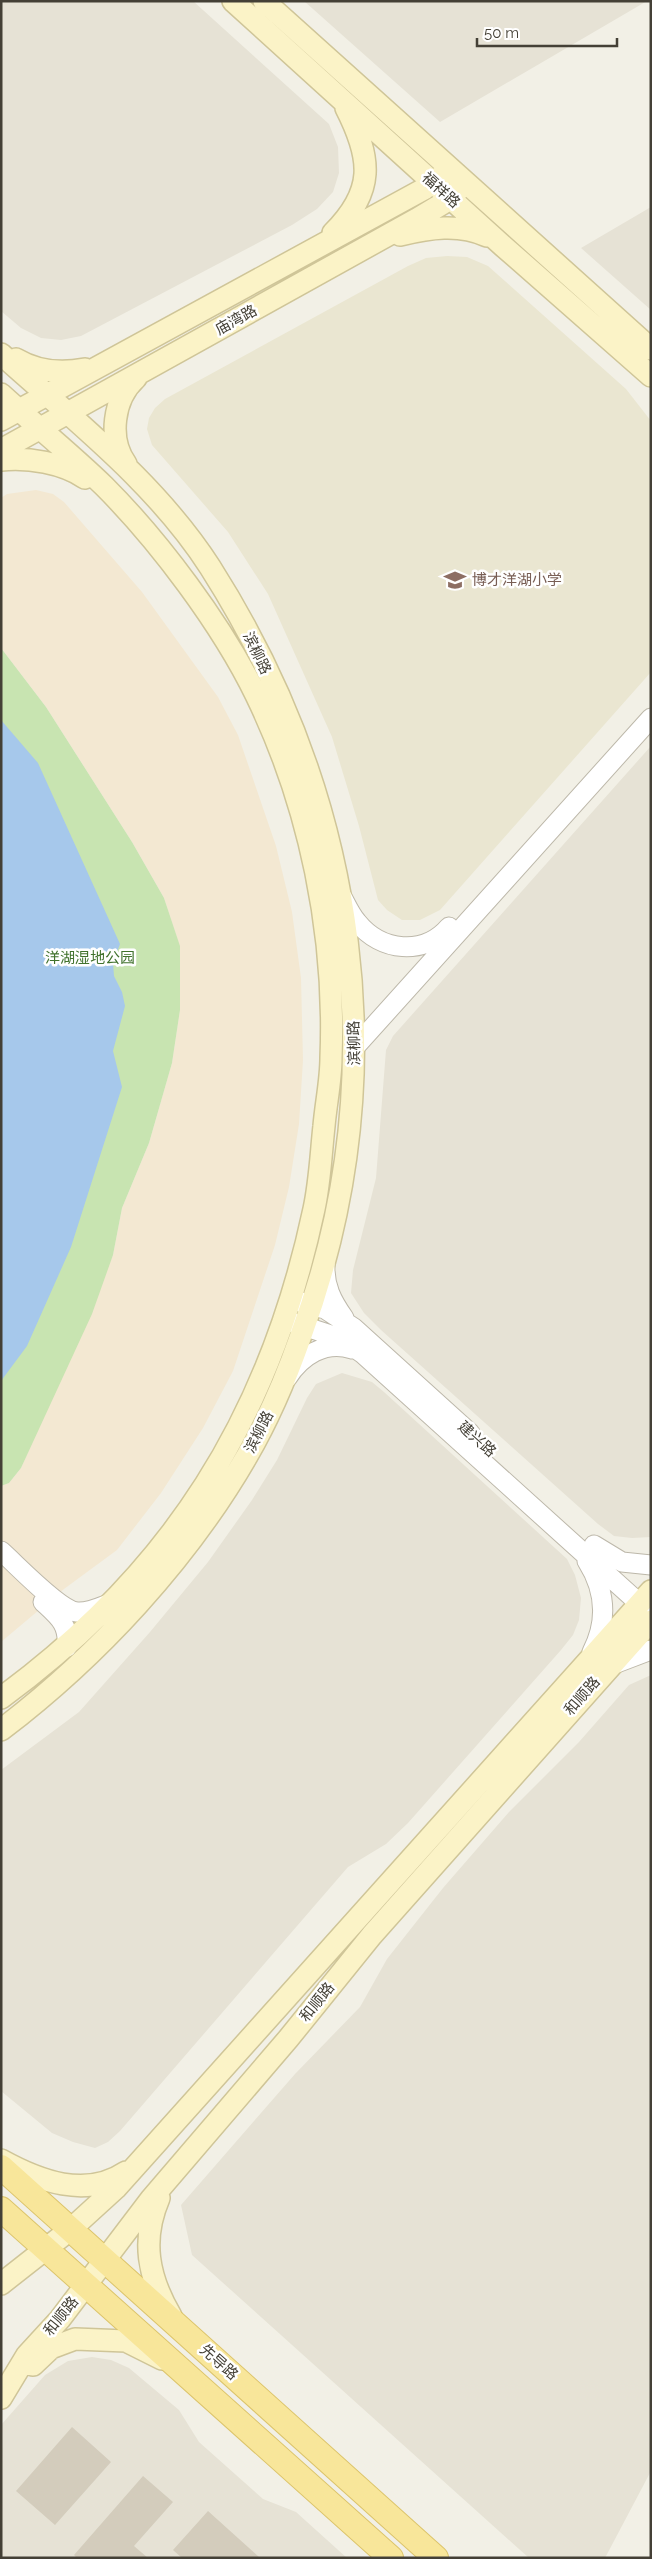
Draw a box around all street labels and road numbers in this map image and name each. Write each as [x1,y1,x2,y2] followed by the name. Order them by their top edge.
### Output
[418,168,464,212] street label: 福祥路
[212,301,260,339] street label: 庙湾路
[239,629,275,677] street label: 滨柳路
[345,1020,363,1066] street label: 滨柳路
[241,1408,277,1456] street label: 滨柳路
[454,1417,500,1461] street label: 建兴路
[560,1673,604,1719] street label: 和顺路
[296,1979,338,2025] street label: 和顺路
[40,2293,82,2339] street label: 和顺路
[196,2340,242,2384] street label: 先导路

